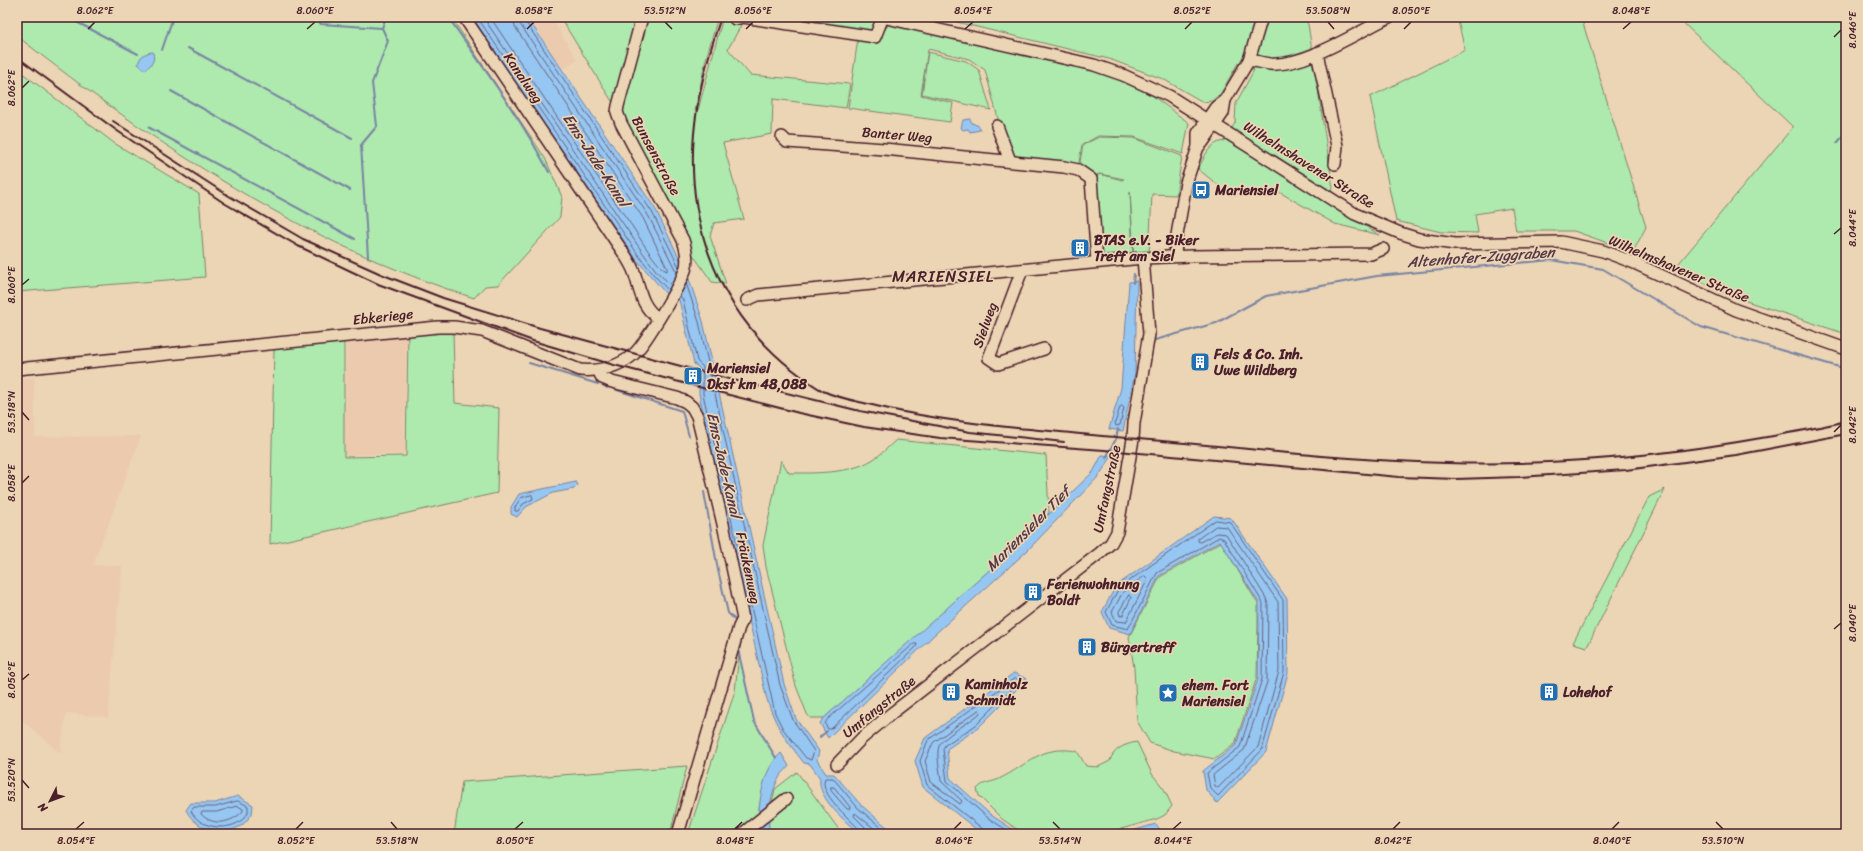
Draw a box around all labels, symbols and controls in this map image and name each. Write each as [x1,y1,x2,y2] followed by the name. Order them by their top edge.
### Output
[77,2,115,20] text: 8.062°E
[296,2,335,20] text: 8.060°E
[515,2,554,20] text: 8.058°E
[644,2,686,20] text: 53.512°N
[735,2,773,20] text: 8.056°E
[954,2,993,20] text: 8.054°E
[1173,2,1212,20] text: 8.052°E
[1306,2,1350,20] text: 53.508°N
[1392,2,1431,20] text: 8.050°E
[1612,2,1651,20] text: 8.048°E
[1844,10,1862,49] text: 8.046°E
[497,47,549,109] street label: Kanalweg
[3,68,21,106] text: 8.062°E
[556,108,638,215] water label: Ems-Jade-Kanal
[624,112,688,200] street label: Bunsenstraße
[1238,114,1380,216] street label: Wilhelmshavener Straße
[861,119,933,151] street label: Banter Weg
[1214,178,1279,203] place label: Mariensiel
[1190,179,1212,201] bus stop icon: Mariensiel
[1844,208,1862,247] text: 8.044°E
[1094,228,1200,269] place label: BTAS e.V. - Biker Treff am Siel
[1605,228,1753,310] street label: Wilhelmshavener Straße
[1069,237,1091,259] building icon: BTAS e.V. - Biker Treff am Siel
[1406,239,1557,275] water label: Altenhofer-Zuggraben
[892,262,994,291] district label: MARIENSIEL
[3,265,21,304] text: 8.060°E
[965,298,1005,352] street label: Sielweg
[352,301,414,333] street label: Ebkeriege
[1213,342,1304,383] place label: Fels & Co. Inh. Uwe Wildberg
[1189,351,1211,373] building icon: Fels & Co. Inh. Uwe Wildberg
[706,356,808,397] place label: Mariensiel Dkst km 48,088
[682,365,704,387] building icon: Mariensiel Dkst km 48,088
[3,391,21,433] text: 53.518°N
[1844,405,1862,444] text: 8.042°E
[699,410,750,524] water label: Ems-Jade-Kanal
[1086,443,1129,535] street label: Umfangstraße
[3,463,21,502] text: 8.058°E
[979,477,1080,578] water label: Mariensieler Tief
[728,529,768,607] street label: Fräukenweg
[1046,572,1140,613] place label: Ferienwohnung Boldt
[1022,581,1044,603] building icon: Ferienwohnung Boldt
[1844,603,1862,642] text: 8.040°E
[1101,635,1177,660] place label: Bürgertreff
[1076,636,1098,658] building icon: Bürgertreff
[3,660,21,699] text: 8.056°E
[837,669,922,745] street label: Umfangstraße
[964,672,1029,713] place label: Kaminholz Schmidt
[1181,673,1250,714] place label: ehem. Fort Mariensiel
[1563,680,1613,705] place label: Lohehof
[940,681,962,703] building icon: Kaminholz Schmidt
[1538,681,1560,703] building icon: Lohehof
[1157,682,1179,704] place icon: ehem. Fort Mariensiel
[3,758,21,802] text: 53.520°N
[30,781,70,821] north arrow
[33,798,53,817] text: N
[57,832,96,850] text: 8.054°E
[277,832,316,850] text: 8.052°E
[376,832,418,850] text: 53.518°N
[496,832,535,850] text: 8.050°E
[716,832,755,850] text: 8.048°E
[935,832,974,850] text: 8.046°E
[1039,832,1081,850] text: 53.514°N
[1154,832,1193,850] text: 8.044°E
[1374,832,1413,850] text: 8.042°E
[1593,832,1632,850] text: 8.040°E
[1702,832,1744,850] text: 53.510°N

